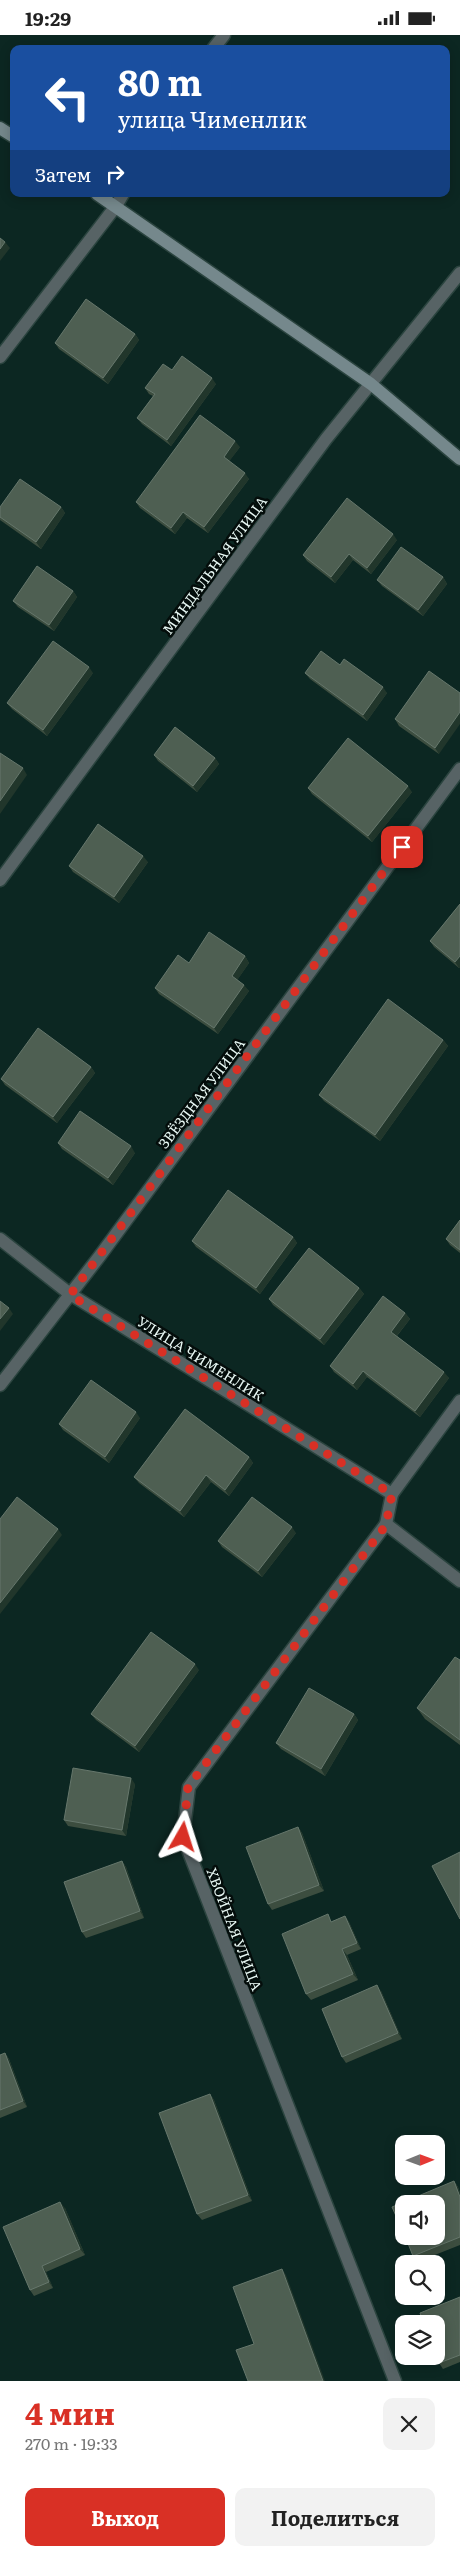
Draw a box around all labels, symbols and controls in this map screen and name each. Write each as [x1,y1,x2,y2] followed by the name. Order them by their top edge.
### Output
[25,4,71,32] text: 19:29
[118,55,202,107] text: 80 m
[35,65,100,130] icon: left
[118,102,307,135] text: улица Чименлик
[35,160,91,188] text: Затем
[101,160,129,188] icon: right
[157,491,271,638] street label: МИНДАЛЬНАЯ УЛИЦА
[381,826,423,868] pin
[388,833,416,861] icon: arrive
[153,1033,249,1152] street label: ЗВЁЗДНАЯ УЛИЦА
[134,1311,269,1406] street label: УЛИЦА ЧИМЕНЛИК
[156,1810,208,1862] position arrow
[202,1865,268,1994] street label: ХВОЙНАЯ УЛИЦА
[395,2135,445,2185] north arrow
[395,2135,445,2365] map controls
[395,2195,445,2245] button: sound
[395,2255,445,2305] button: search
[395,2315,445,2365] button: layers
[25,2390,115,2434] text: 4 мин
[383,2398,435,2450] button: close
[25,2431,118,2455] text: 270 m · 19:33
[25,2488,225,2546] button: Выход
[235,2488,435,2546] button: Поделиться

